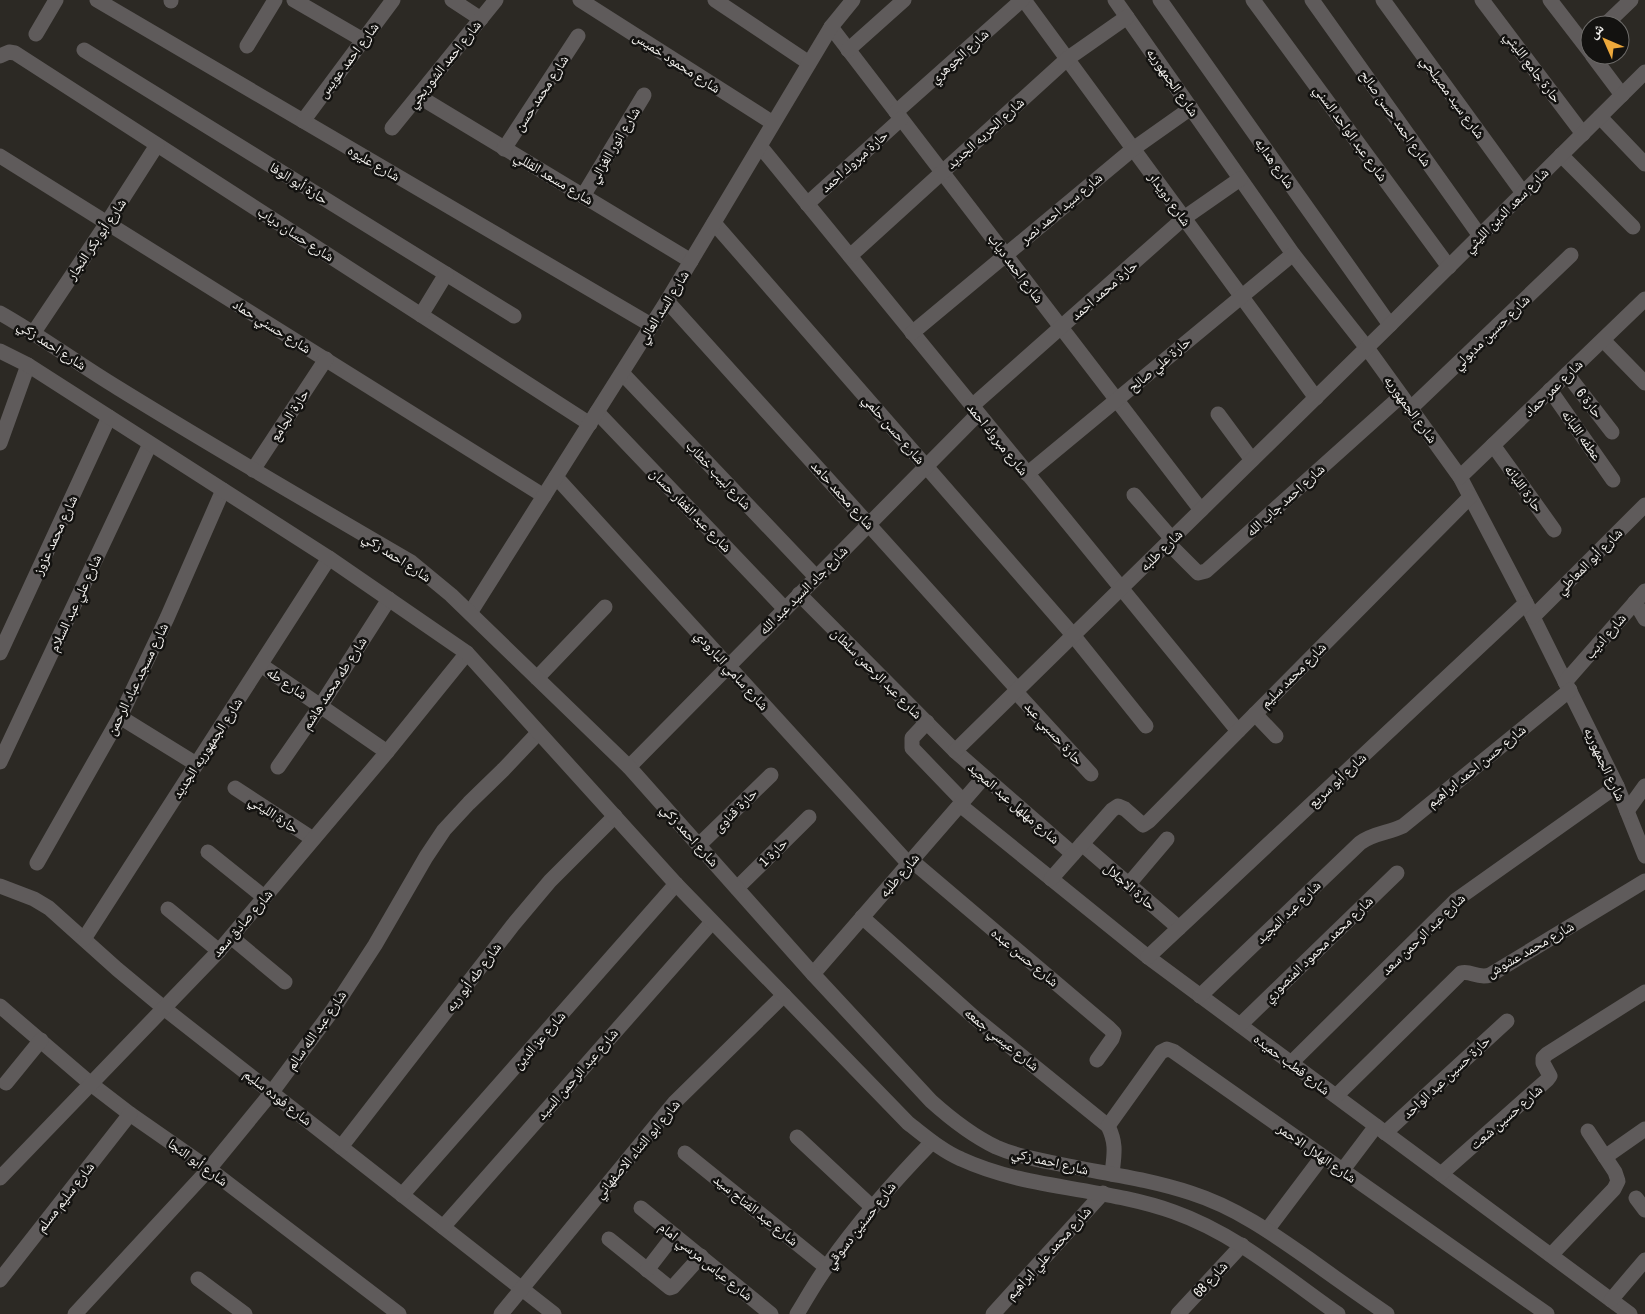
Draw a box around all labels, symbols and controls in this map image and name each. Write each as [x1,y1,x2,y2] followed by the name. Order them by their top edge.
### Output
[1580,15,1630,65] north arrow
[403,16,487,113] street label: شارع احمد الشوربجي
[314,19,383,102] street label: شارع احمد عويس
[1584,19,1608,42] text: ش
[926,25,994,89] street label: شارع الجوهري
[629,27,724,98] street label: شارع محمود خميس
[1498,28,1566,108] street label: حارة جامع الليثي
[1142,44,1203,120] street label: شارع الجمهوريه
[510,51,573,135] street label: شارع محمد حسن
[1415,52,1489,144] street label: شارع سيد مصيلحي
[1355,66,1436,170] street label: شارع احمد حسن صالح
[1308,81,1392,186] street label: شارع عبد الواحد السني
[942,93,1029,174] street label: شارع الحريه الجديد
[584,104,646,188] street label: شارع انور الغزالي
[816,126,892,196] street label: حارة مبروك احمد
[1250,134,1299,193] street label: شارع هدايه
[344,141,403,186] street label: شارع عليوه
[510,147,597,211] street label: شارع مسعد القللي
[266,158,332,208] street label: حارة أبو الوفا
[1460,164,1554,258] street label: شارع سعد الدين الليثي
[1015,168,1107,249] street label: شارع سيد احمد نصر
[1143,168,1196,230] street label: شارع دويدار
[62,195,131,285] street label: شارع أبو بكر النجار
[254,203,338,266] street label: شارع حسان دياب
[983,230,1048,307] street label: شارع احمد دياب
[1067,256,1141,324] street label: حارة محمد احمد
[633,267,695,349] street label: شارع السد العالي
[1449,291,1535,375] street label: شارع حسين مدبولي
[228,295,314,359] street label: شارع حسني حماد
[13,316,90,376] street label: شارع احمد زكي
[1124,332,1196,398] street label: حارة علي صالح
[1520,355,1587,421] street label: شارع عمر حماد
[1380,371,1442,447] street label: شارع الجمهوريه
[1573,384,1607,422] street label: حارة 6
[265,385,314,445] street label: حارة الجامع
[857,390,929,469] street label: شارع حسن حلمي
[962,399,1033,480] street label: شارع مبروك احمد
[1558,406,1606,464] street label: عطفه اللبانه
[681,436,756,514] street label: شارع لبيب خطاب
[807,457,879,534] street label: شارع محمد حامد
[1242,460,1329,541] street label: شارع احمد جاب الله
[1501,461,1547,515] street label: حارة اللبانه
[645,464,736,557] street label: شارع عبد الغفار حسان
[28,492,82,579] street label: شارع محمد عزوز
[1552,524,1628,600] street label: شارع أبو المعاطي
[1136,525,1187,576] street label: شارع طلبه
[358,528,435,588] street label: شارع احمد زكي
[755,542,852,639] street label: شارع جاد السيد عبد الله
[45,552,108,656] street label: شارع علي عبد السلام
[1580,609,1631,663] street label: شارع اديب
[102,620,173,739] street label: شارع مسجد عباد الرحمن
[827,623,927,723] street label: شارع عبد الرحمن سلطان
[689,626,773,716] street label: شارع سامي البارودي
[297,633,372,733] street label: شارع طه محمد هاشم
[1256,638,1331,713] street label: شارع محمد سليم
[263,663,311,704] street label: شارع طه
[168,694,247,802] street label: شارع الجمهوريه الجديد
[1019,697,1087,770] street label: حارة حسبي عبد
[1423,720,1530,812] street label: شارع حسن احمد ابراهيم
[1579,724,1630,804] street label: شارع الجمهوريه
[1304,748,1371,812] street label: شارع أبو سريع
[964,758,1064,849] street label: شارع مهلهل عبد المجيد
[709,784,761,836] street label: حارة قناوى
[244,791,302,839] street label: حارة الليثي
[655,800,723,872] street label: شارع احمد زكي
[755,834,791,870] street label: حارة 1
[875,849,924,902] street label: شارع طلبه
[1100,859,1160,914] street label: حارة الاجلال
[1252,876,1325,948] street label: شارع عبد المجيد
[208,885,277,961] street label: شارع صادق سعد
[1377,889,1470,980] street label: شارع عبد الرحمن سعد
[1259,892,1378,1008] street label: شارع محمد محمود المنصوري
[1483,917,1578,982] street label: شارع محمد عشوش
[987,923,1063,991] street label: شارع حسن عبده
[441,939,506,1016] street label: شارع طه أبو ريه
[282,987,351,1074] street label: شارع عبد الله سالم
[959,1003,1043,1077] street label: شارع عيسي جمعه
[509,1007,570,1074] street label: شارع عز الدين
[532,1024,623,1124] street label: شارع عبد الرحمن السيد
[1250,1029,1334,1099] street label: شارع قطب حميده
[1398,1031,1494,1122] street label: حارة حسين عبد الواحد
[240,1065,316,1130] street label: شارع فوده سليم
[1466,1080,1547,1154] street label: شارع حسين شعت
[590,1096,686,1204] street label: شارع ابو الثناء الاصفهاني
[1273,1119,1360,1188] street label: شارع الهلال الاحمر
[164,1134,232,1191] street label: شارع أبو النجا
[1009,1143,1090,1181] street label: شارع احمد زكي
[32,1158,99,1236] street label: شارع سليم مسلم
[709,1170,802,1251] street label: شارع عبد الفتاح سيد
[820,1178,902,1274] street label: شارع حسنين دسوقي
[1001,1202,1097,1305] street label: شارع محمد علي ابراهيم
[654,1217,757,1306] street label: شارع عباس مرسي امام
[1189,1257,1232,1301] street label: شارع 68

